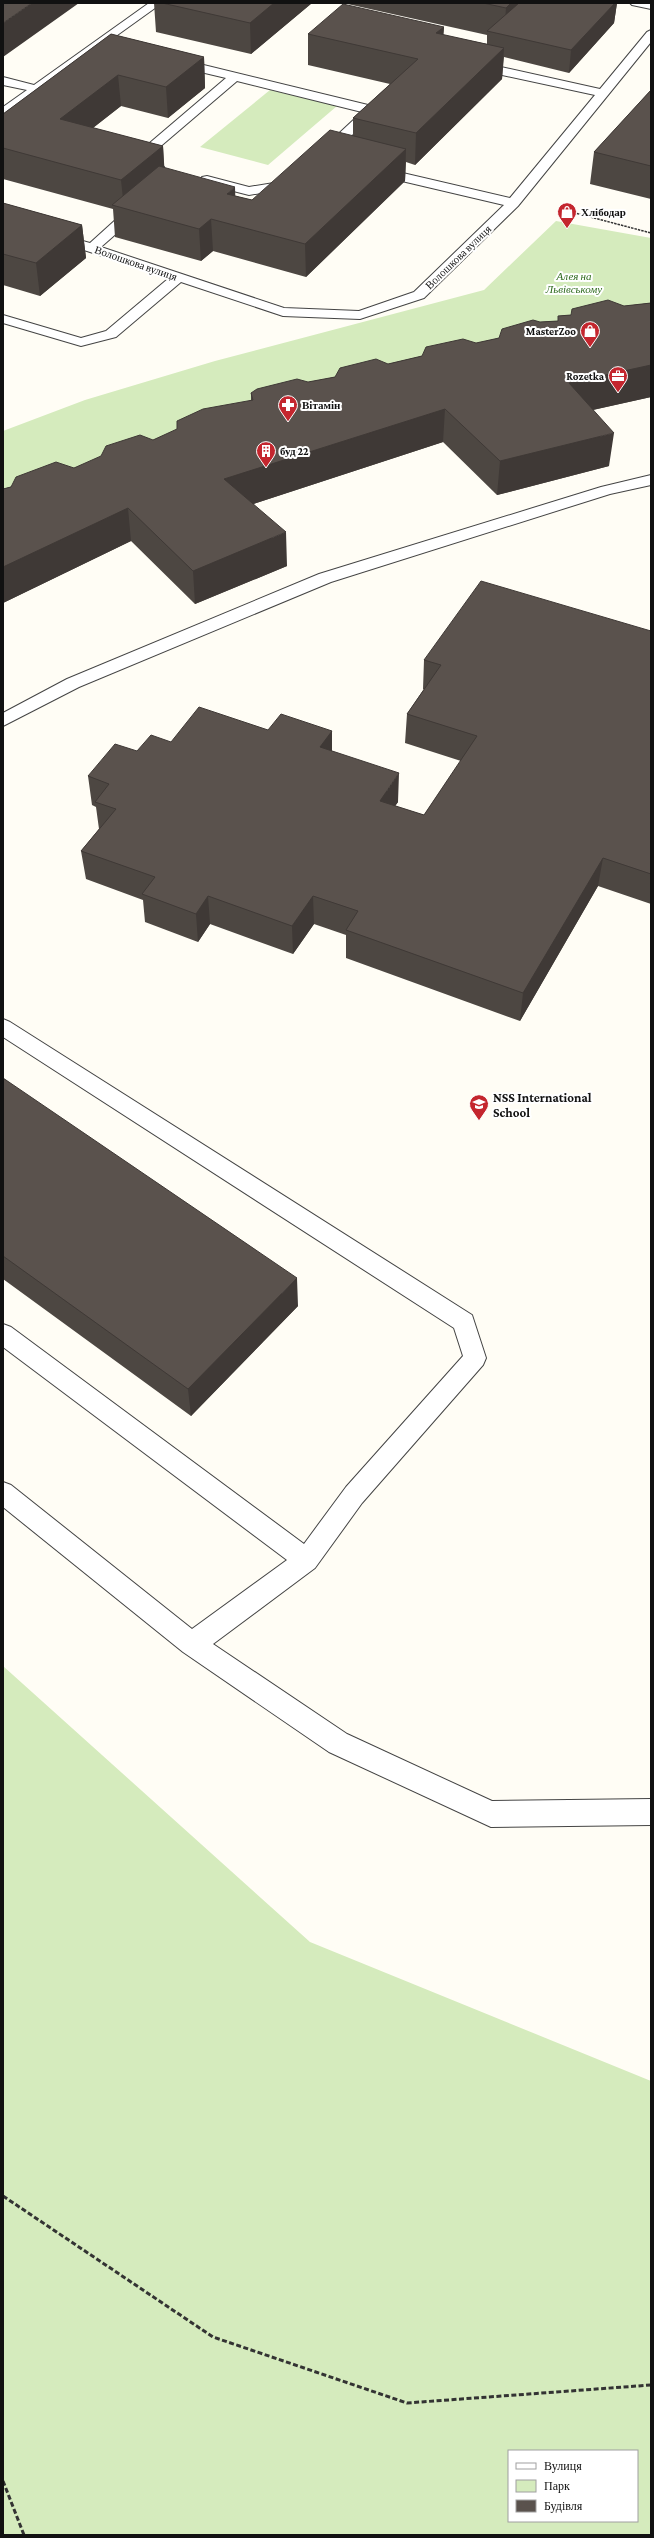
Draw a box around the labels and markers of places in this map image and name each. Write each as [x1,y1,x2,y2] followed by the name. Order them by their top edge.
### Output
[556,201,578,229] shop icon: Хлібодар
[581,206,626,218] place label: Хлібодар
[579,320,601,348] shop icon: MasterZoo
[526,325,576,337] place label: MasterZoo
[607,365,629,393] office icon: Rozetka
[566,370,605,382] place label: Rozetka
[277,394,299,422] pharmacy icon: Вітамін
[302,399,341,411] place label: Вітамін
[255,440,277,468] building icon: буд 22
[280,445,309,457] place label: буд 22
[493,1090,592,1120] place label: NSS International School
[468,1093,490,1121] school or university icon: NSS International School

